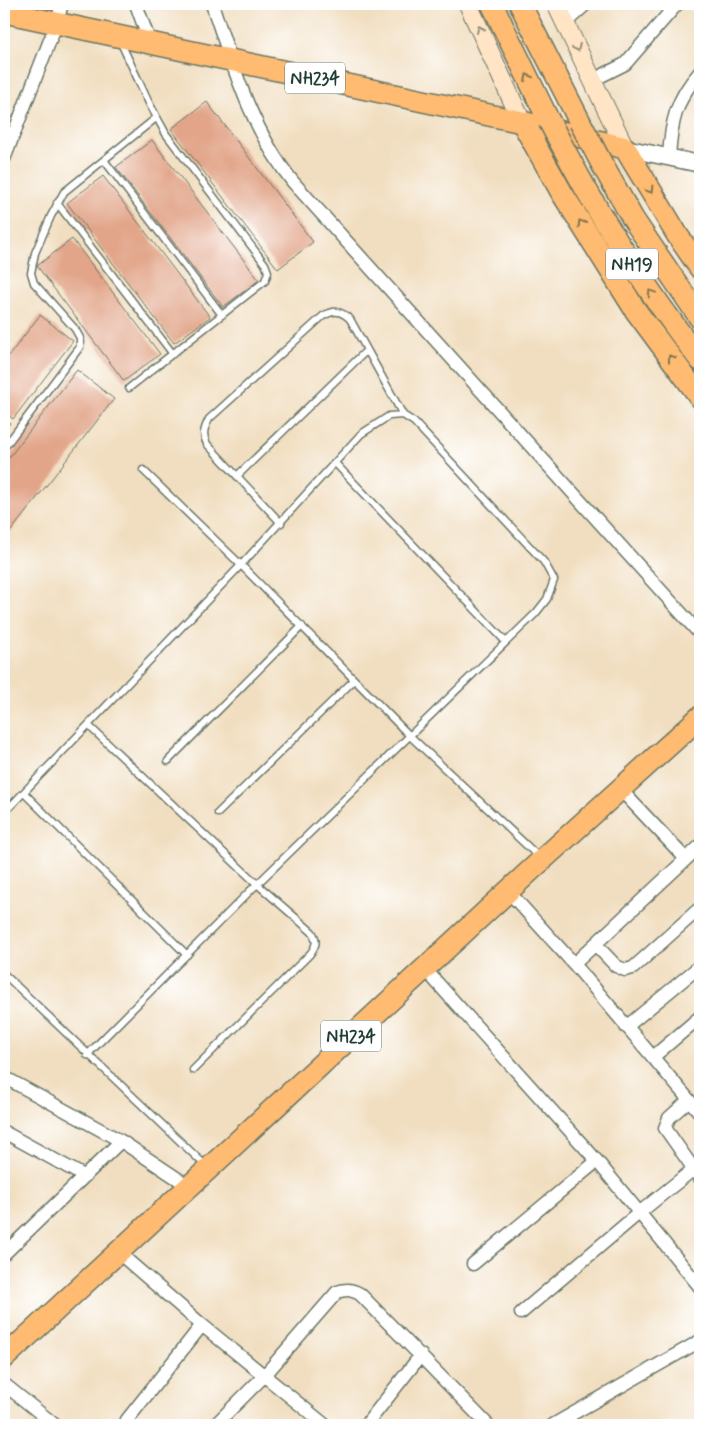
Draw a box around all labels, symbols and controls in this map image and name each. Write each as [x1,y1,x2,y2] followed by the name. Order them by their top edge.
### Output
[476,26,486,35] one-way arrow
[571,42,581,51] one-way arrow
[285,62,345,94] road number: NH234
[524,73,534,82] one-way arrow
[644,185,653,194] one-way arrow
[578,219,587,229] one-way arrow
[606,248,658,280] road number: NH19
[648,289,657,298] one-way arrow
[668,354,677,364] one-way arrow
[321,1020,381,1052] road number: NH234

